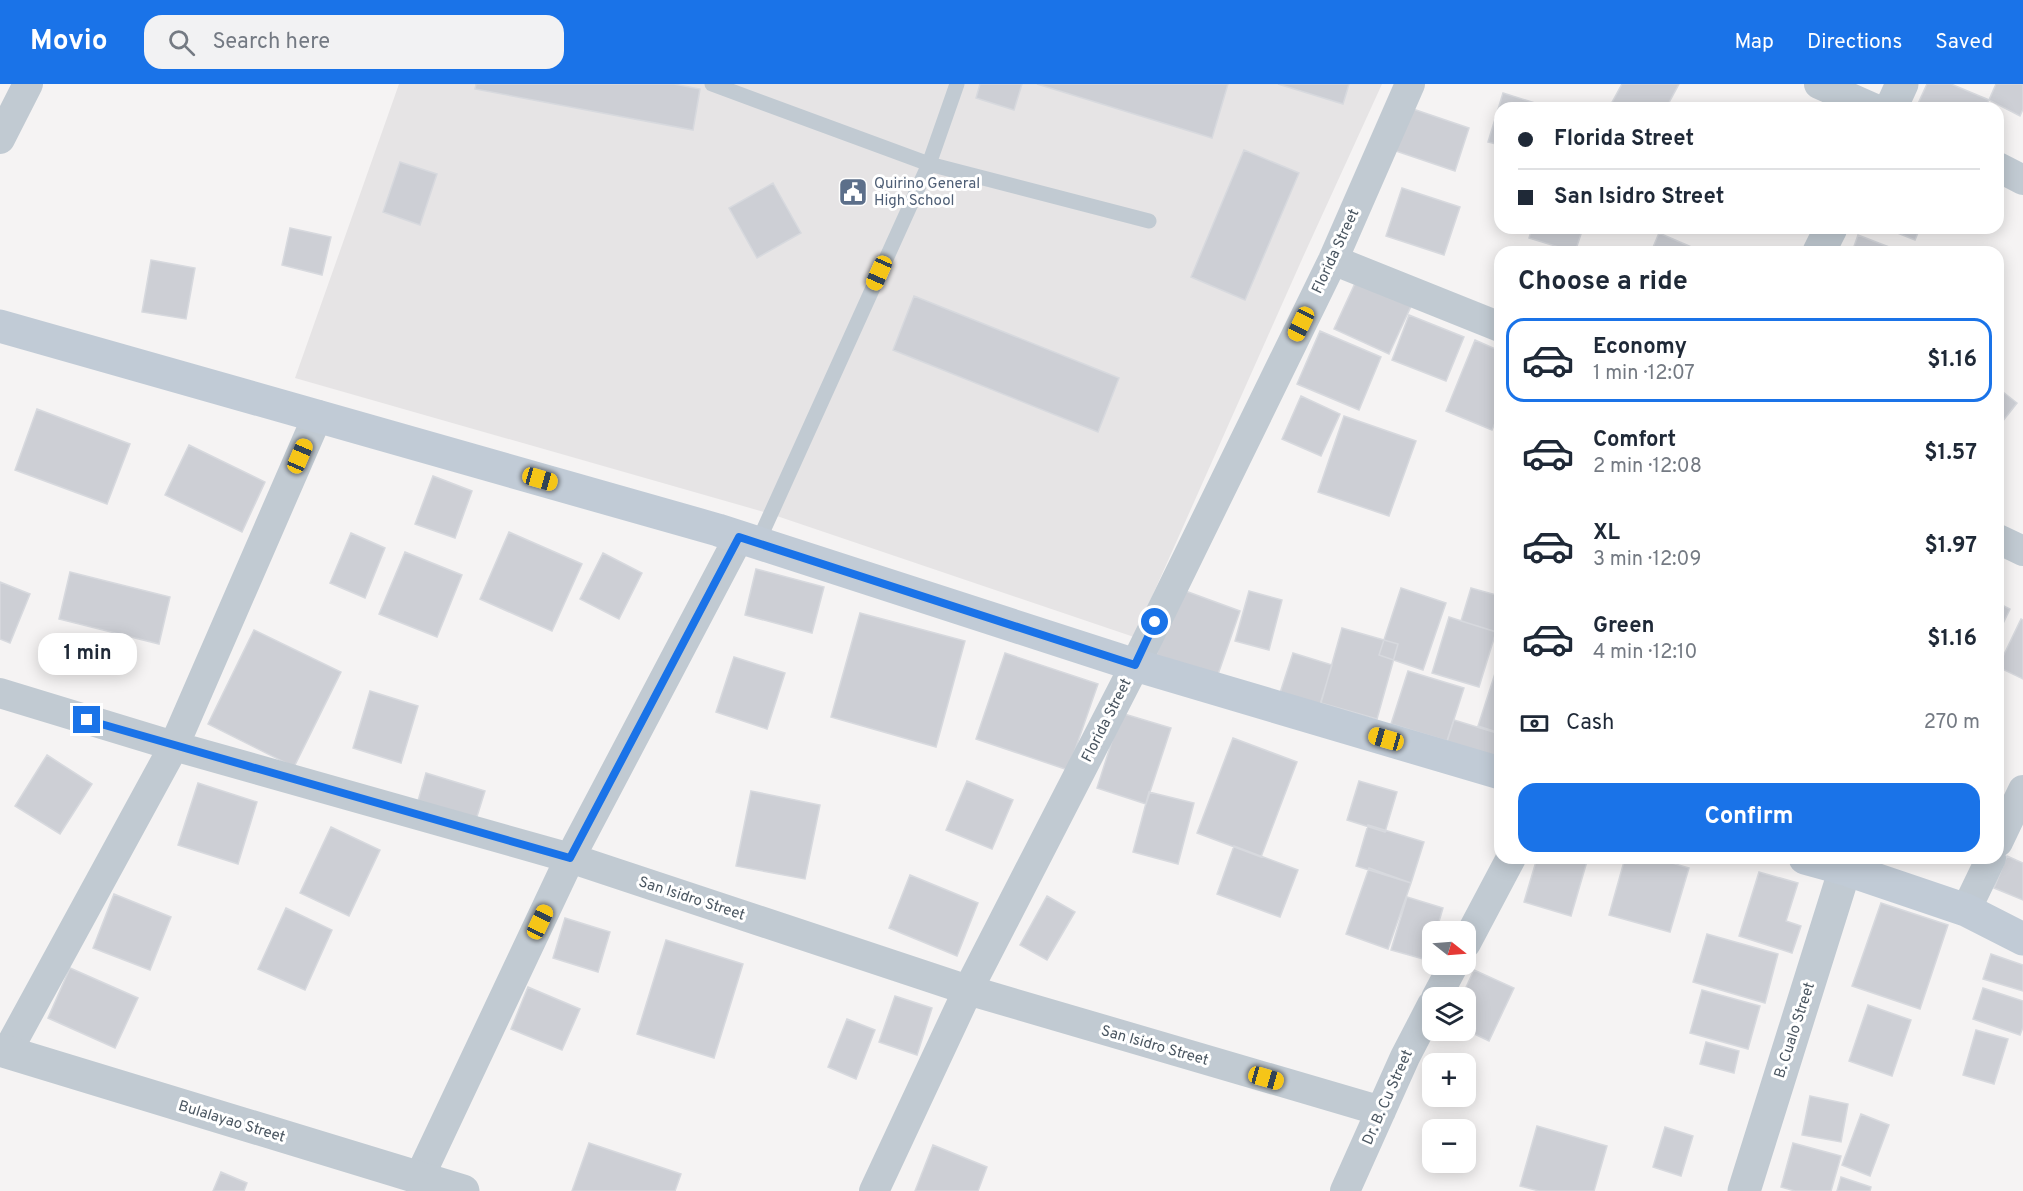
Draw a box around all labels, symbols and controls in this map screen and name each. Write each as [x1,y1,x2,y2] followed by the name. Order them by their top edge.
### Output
[144,15,564,69] search box
[30,24,108,60] text: Movio
[165,26,198,59] icon: search
[213,29,330,56] text: Search here
[1734,29,1774,56] text: Map
[1807,29,1902,56] text: Directions
[1935,29,1993,56] text: Saved
[1554,126,1694,153] text: Florida Street
[874,175,980,211] place label: Quirino General High School
[837,176,869,208] public building icon: Quirino General High School
[1554,184,1724,211] text: San Isidro Street
[1308,206,1364,297] street label: Florida Street
[863,253,895,293] car
[1518,265,1688,299] text: Choose a ride
[1285,304,1317,344] car
[1521,333,1575,387] icon: car
[1593,334,1687,361] text: Economy
[1927,347,1977,374] text: $1.16
[1593,361,1695,387] text: 1 min · 12:07
[1521,426,1575,480] icon: car
[1593,427,1676,454] text: Comfort
[285,436,315,476] car
[1924,440,1977,467] text: $1.57
[1593,454,1702,480] text: 2 min · 12:08
[520,465,560,493] car
[1521,519,1575,573] icon: car
[1593,520,1620,547] text: XL
[1925,533,1977,560] text: $1.97
[1593,547,1701,573] text: 3 min · 12:09
[1141,608,1168,635] route start
[1521,612,1575,666] icon: car
[1593,613,1655,640] text: Green
[1927,626,1977,653] text: $1.16
[38,633,136,675] callout: 1 min
[1593,640,1697,666] text: 4 min · 12:10
[63,641,112,667] text: 1 min
[1078,676,1137,766] street label: Florida Street
[73,706,100,733] route end
[1518,707,1551,740] icon: cash
[1566,710,1615,737] text: Cash
[1924,710,1980,736] text: 270 m
[1366,725,1406,753] car
[1518,783,1980,852] button: Confirm
[636,873,747,926] street label: San Isidro Street
[524,902,556,942] car
[1422,921,1476,975] north arrow
[1422,921,1476,1173] map controls
[1771,980,1820,1081] street label: B. Cualo Street
[1422,987,1476,1041] button: layers
[1099,1022,1211,1071] street label: San Isidro Street
[1359,1047,1418,1148] street label: Dr. B. Cu Street
[1422,1053,1476,1107] button: +
[1246,1064,1286,1092] car
[176,1097,287,1148] street label: Bulalayao Street
[1422,1119,1476,1173] button: −

